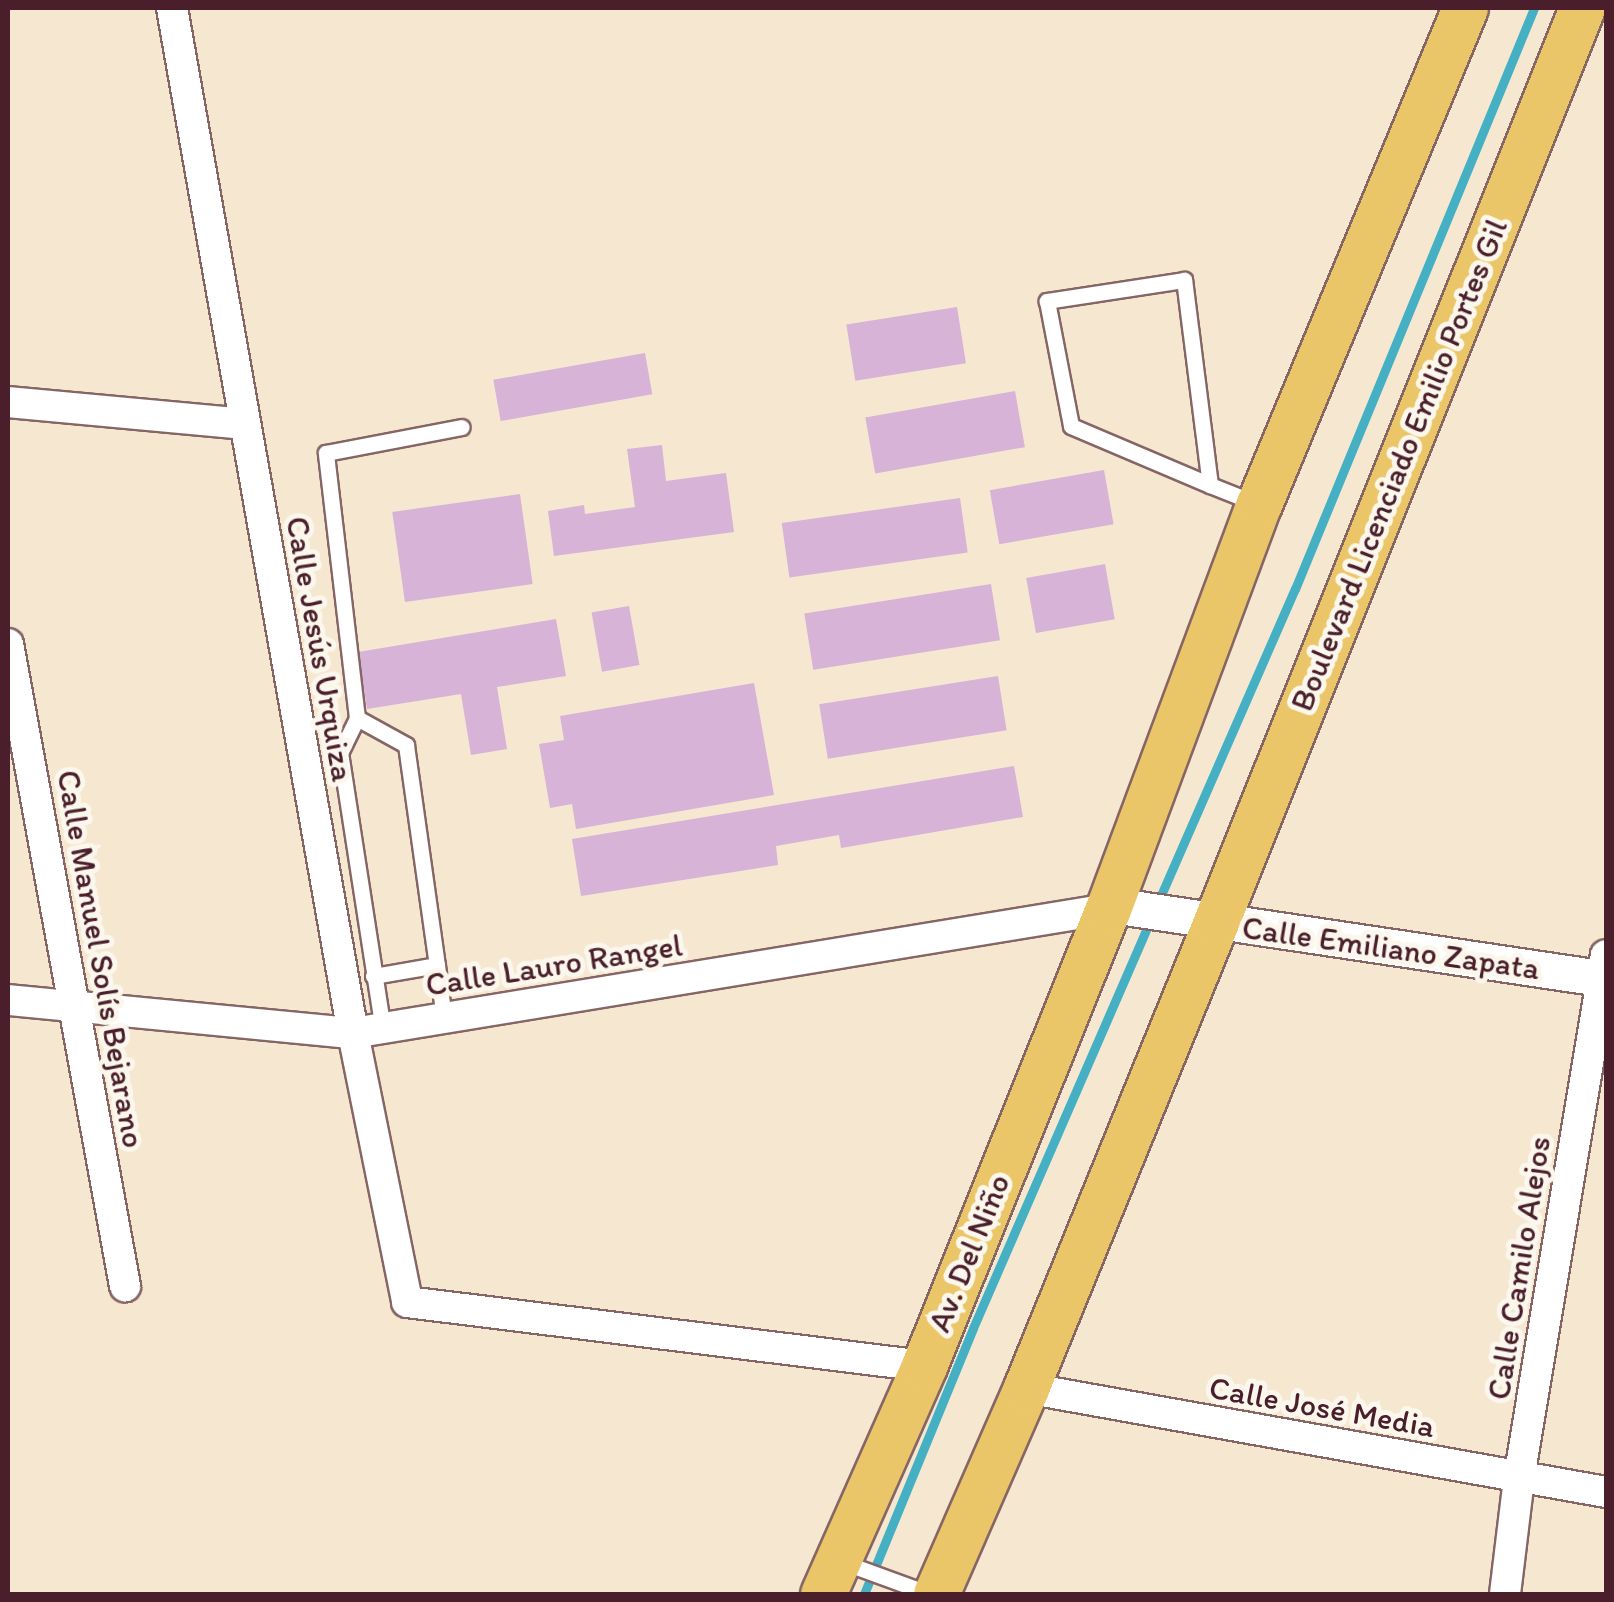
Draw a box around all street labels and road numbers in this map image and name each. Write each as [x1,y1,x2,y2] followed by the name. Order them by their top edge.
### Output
[1282,213,1516,717] street label: Boulevard Licenciado Emilio Portes Gil
[278,513,362,785] street label: Calle Jesús Urquiza
[49,767,153,1151] street label: Calle Manuel Solís Bejarano
[1239,908,1543,988] street label: Calle Emiliano Zapata
[423,926,685,1004] street label: Calle Lauro Rangel
[1479,1134,1559,1402] street label: Calle Camilo Alejos
[920,1169,1018,1337] street label: Av. Del Niño
[1206,1368,1438,1446] street label: Calle José Media

